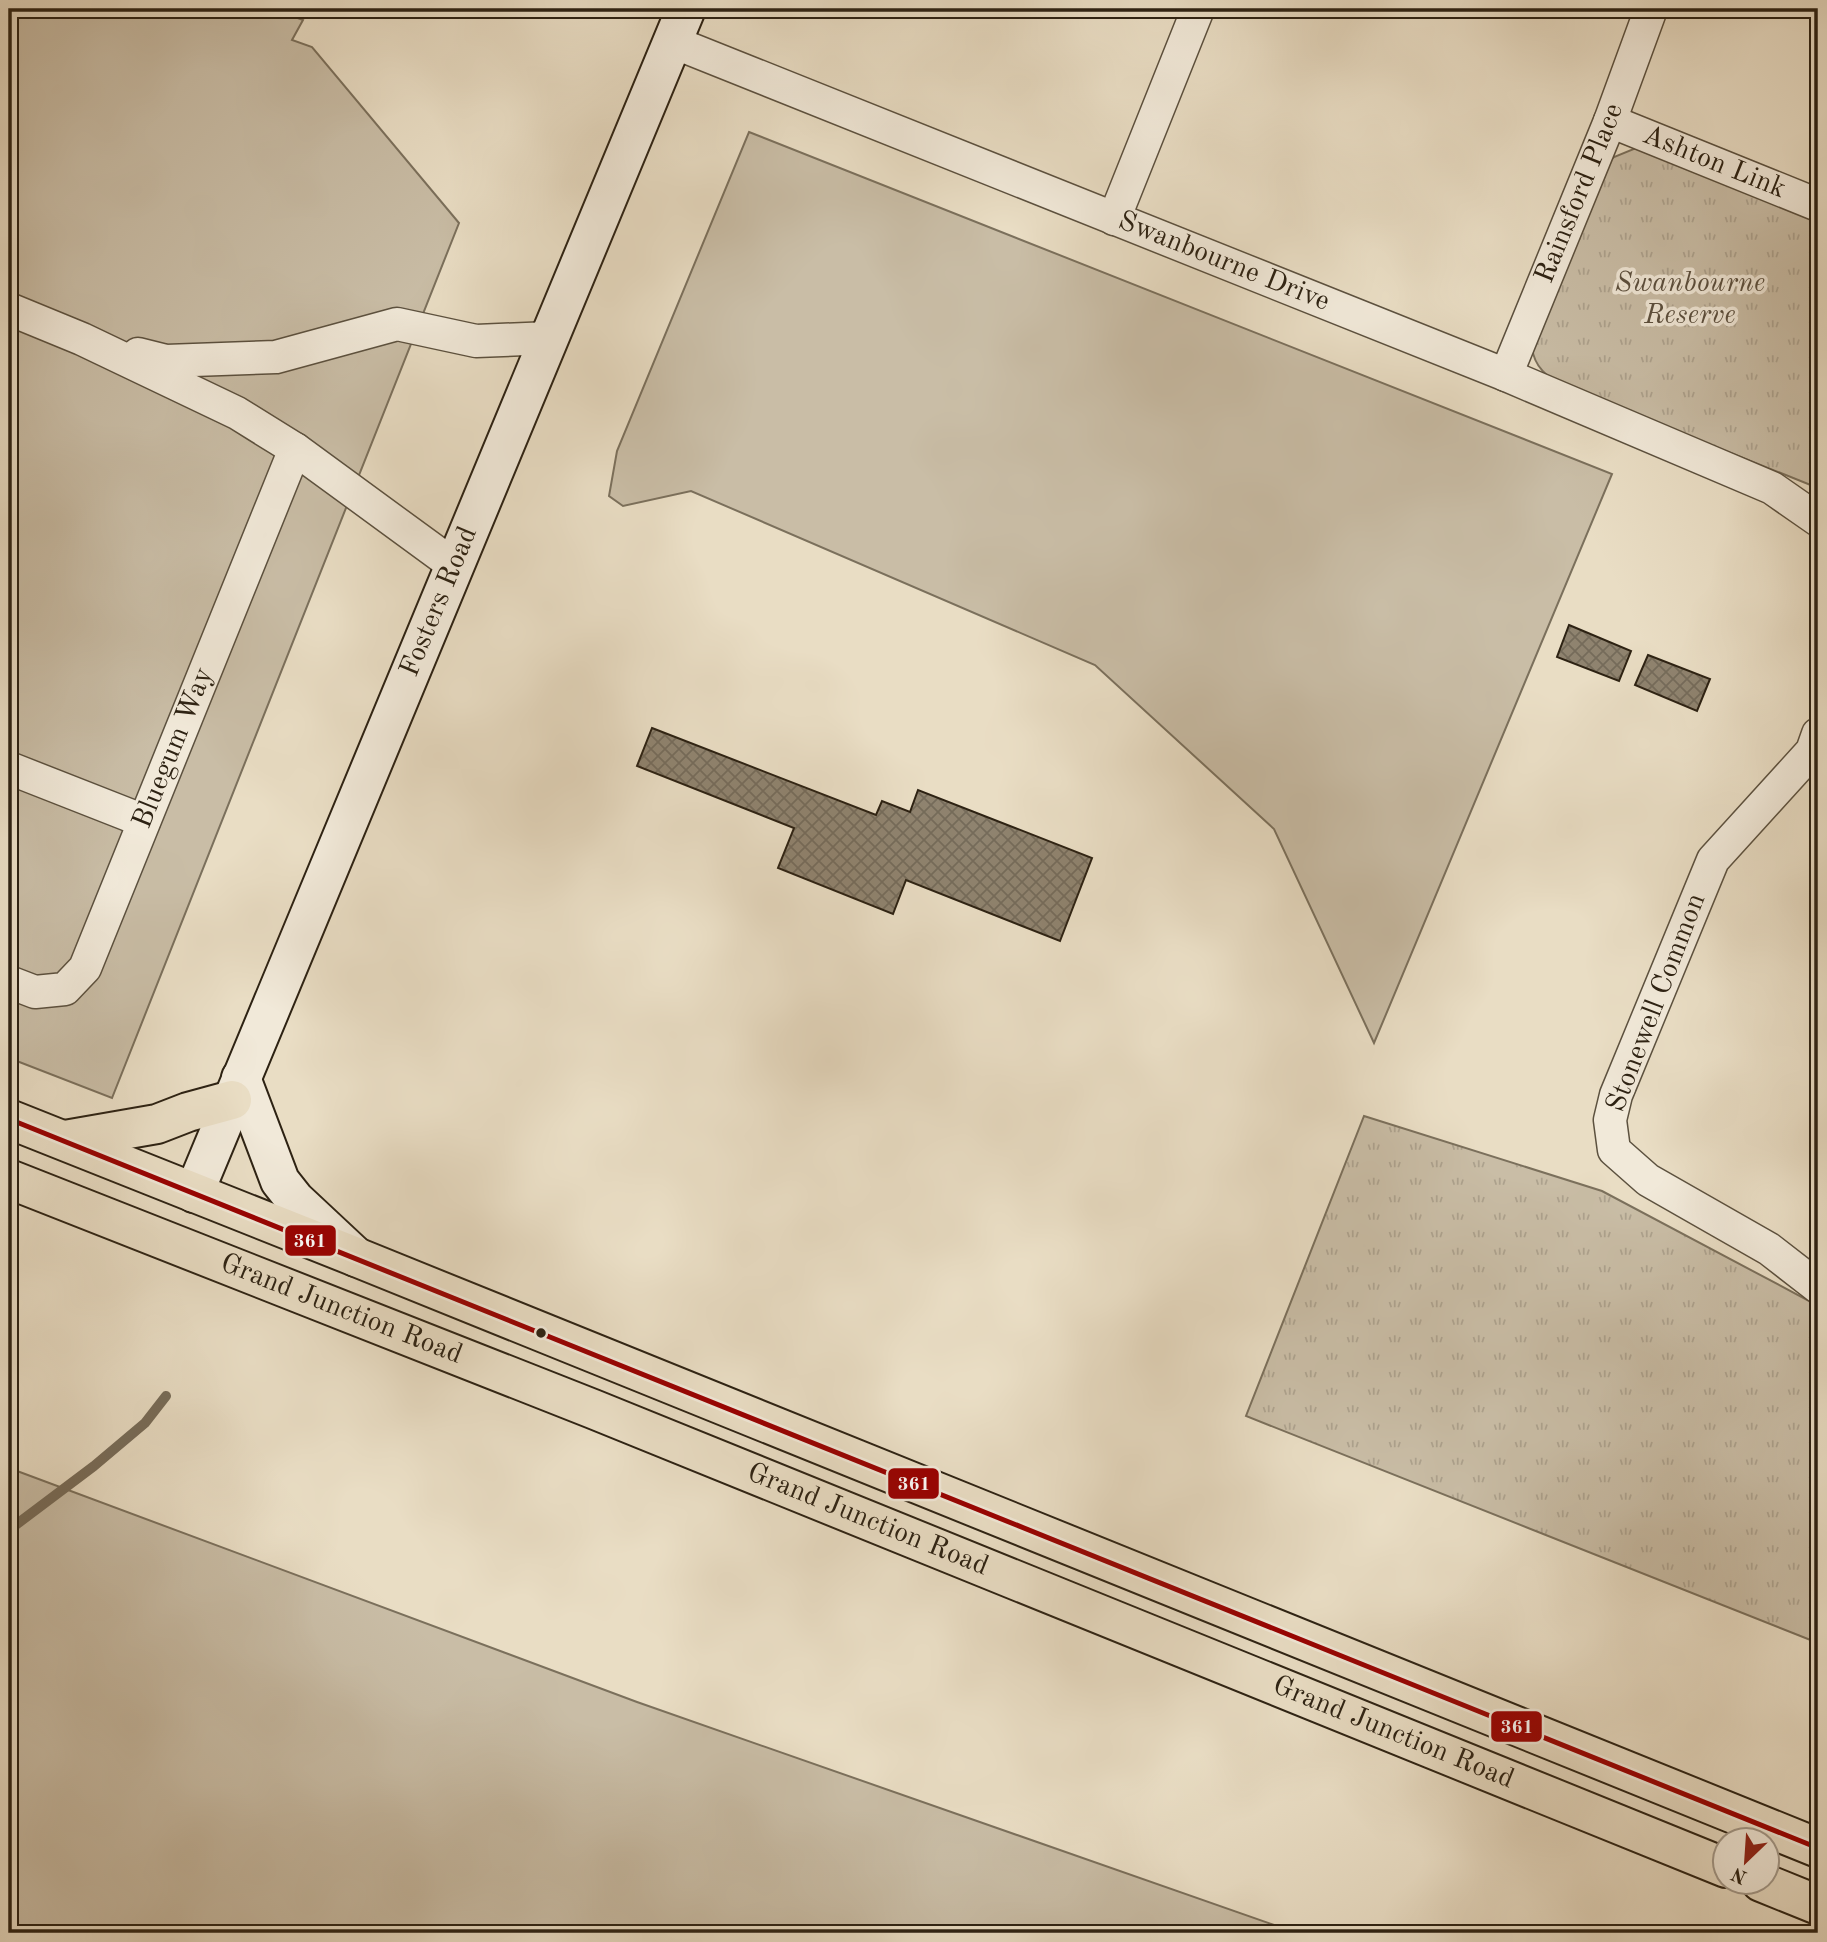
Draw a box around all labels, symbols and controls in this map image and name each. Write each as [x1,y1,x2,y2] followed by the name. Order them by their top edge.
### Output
[1531,100,1629,287] street label: Rainsford Place
[1638,122,1789,204] street label: Ashton Link
[1114,207,1333,317] street label: Swanbourne Drive
[1615,270,1765,330] park label: Swanbourne Reserve
[396,523,483,681] street label: Fosters Road
[129,664,219,833] street label: Bluegum Way
[1602,890,1712,1116] street label: Stonewell Common
[284,1224,337,1257] line badge: 361
[293,1233,327,1252] text: 361
[216,1250,466,1370] street label: Grand Junction Road
[534,1326,548,1340] unlabelled marker
[743,1459,992,1582] street label: Grand Junction Road
[887,1467,940,1500] line badge: 361
[897,1476,931,1495] text: 361
[1269,1672,1518,1794] street label: Grand Junction Road
[1490,1710,1543,1743] line badge: 361
[1500,1719,1534,1738] text: 361
[1712,1826,1782,1896] north arrow
[1729,1862,1750,1886] text: N

